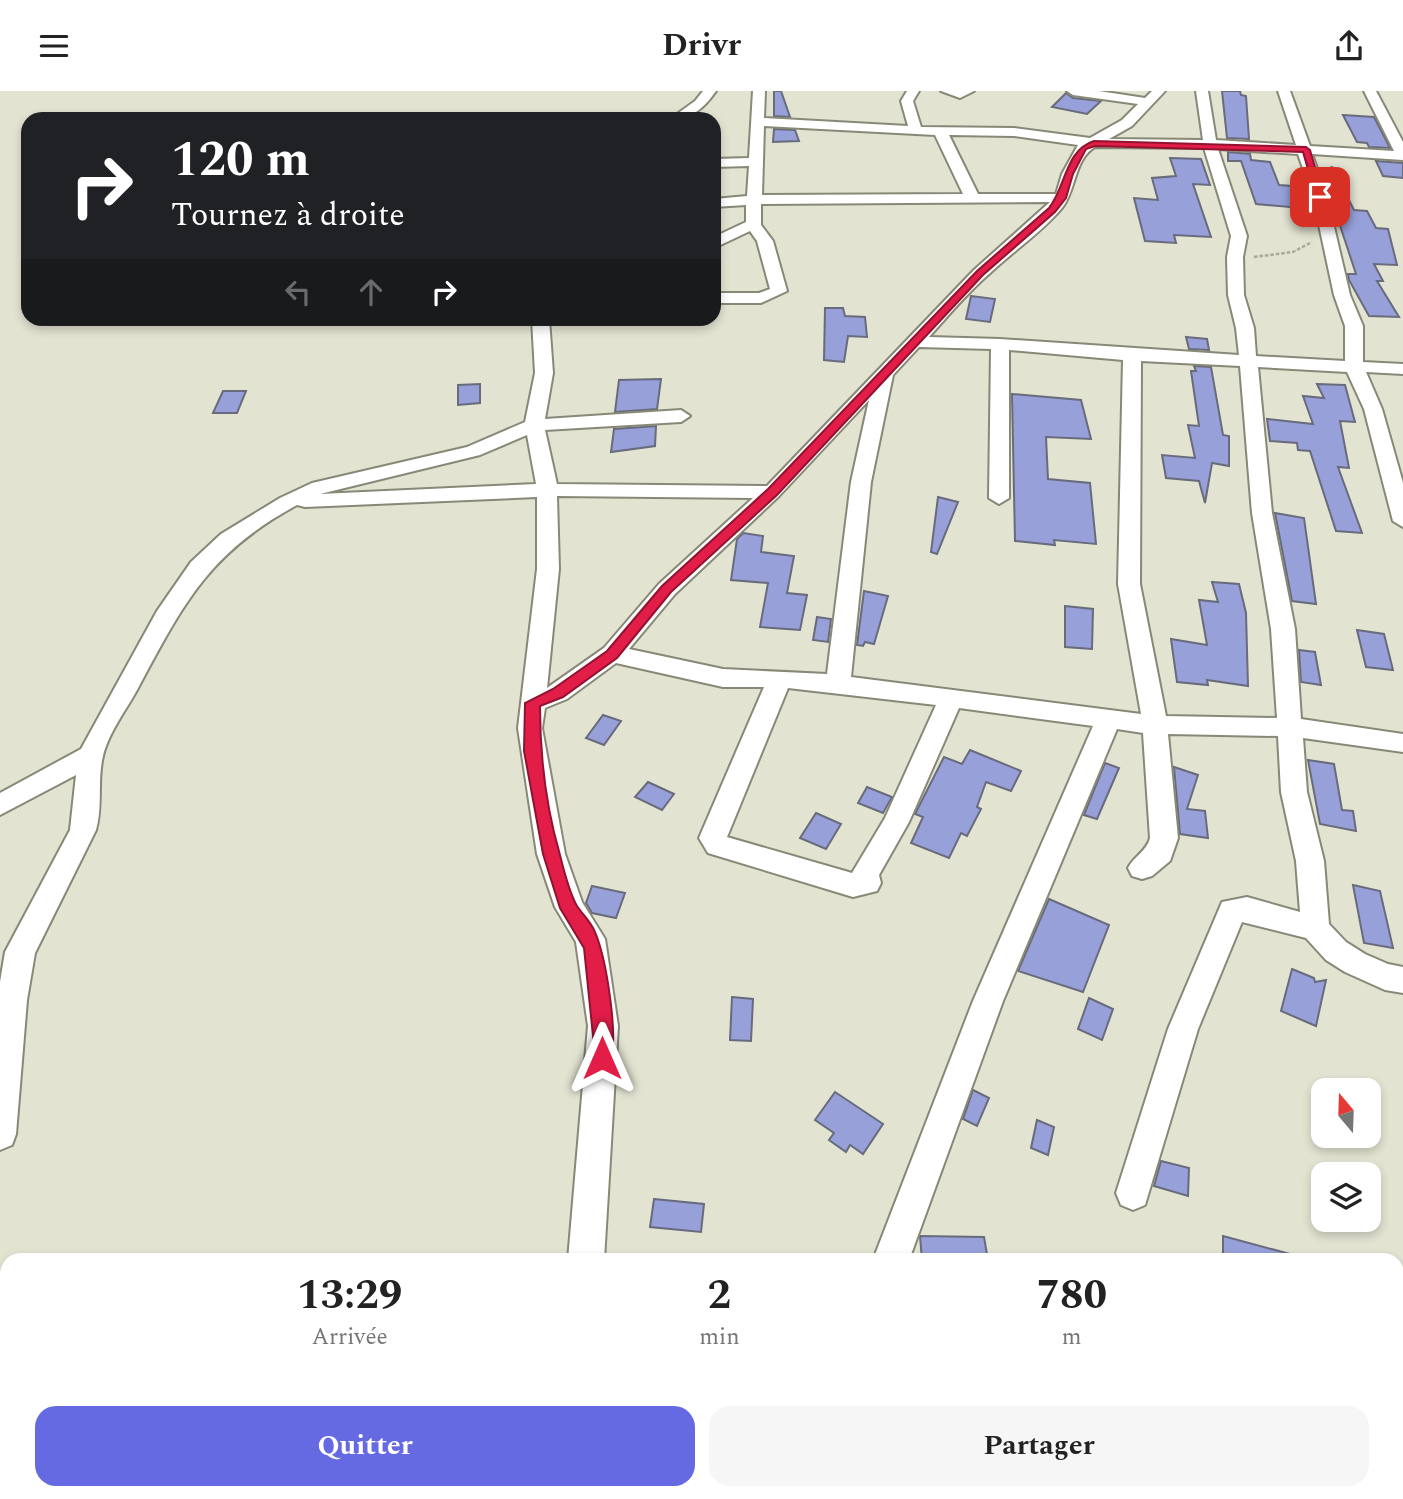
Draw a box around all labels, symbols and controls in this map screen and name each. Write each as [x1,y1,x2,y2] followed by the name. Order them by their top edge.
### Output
[662,21,741,70] text: Drivr
[35,27,73,65] icon: menu
[1330,27,1368,65] icon: share
[171,123,310,198] text: 120 m
[56,140,147,231] icon: right
[1290,167,1350,227] pin
[1301,178,1339,216] icon: arrive
[171,191,405,240] text: Tournez à droite
[279,273,317,311] icon: left
[352,273,390,311] icon: ahead
[425,273,463,311] icon: right
[565,1021,639,1095] position arrow
[1311,1078,1381,1148] north arrow
[1311,1078,1381,1232] map controls
[1311,1162,1381,1232] button: layers
[297,1264,402,1327] text: 13:29
[708,1264,731,1327] text: 2
[1036,1264,1107,1327] text: 780
[312,1320,388,1355] text: Arrivée
[699,1320,740,1355] text: min
[1062,1320,1082,1355] text: m
[35,1406,695,1486] button: Quitter
[709,1406,1369,1486] button: Partager

